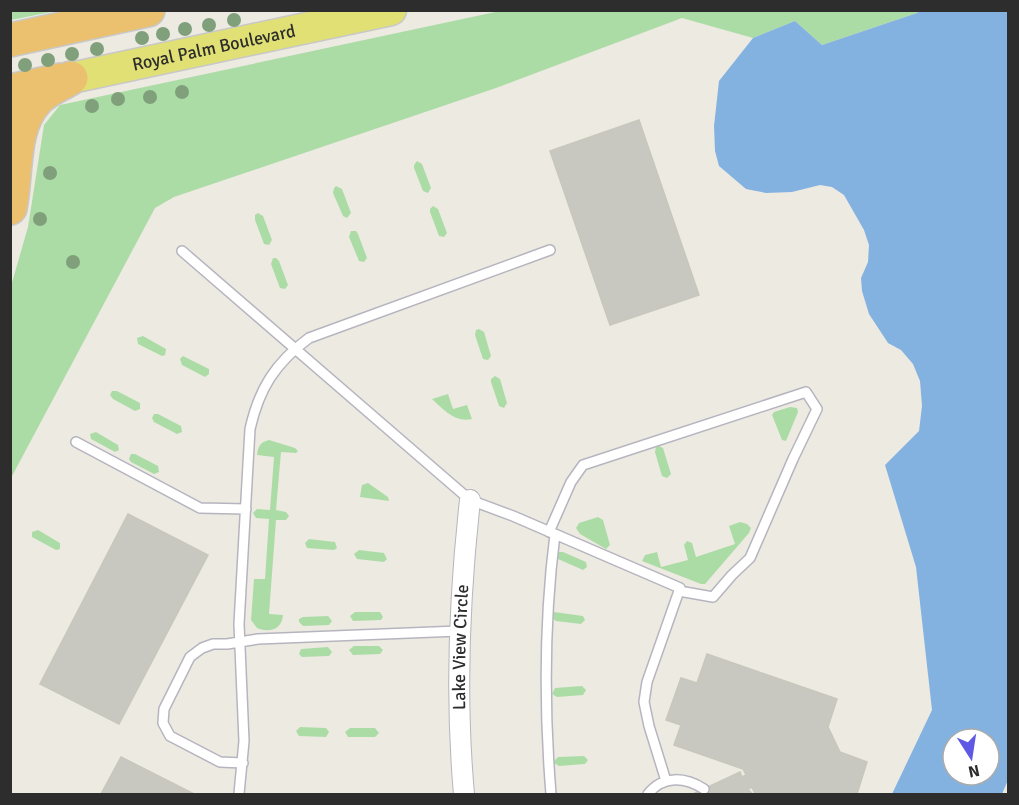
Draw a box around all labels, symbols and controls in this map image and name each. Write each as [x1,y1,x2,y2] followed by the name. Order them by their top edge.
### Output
[130,20,297,76] street label: Royal Palm Boulevard
[448,584,473,710] street label: Lake View Circle
[941,727,1001,787] north arrow
[966,760,981,782] text: N

